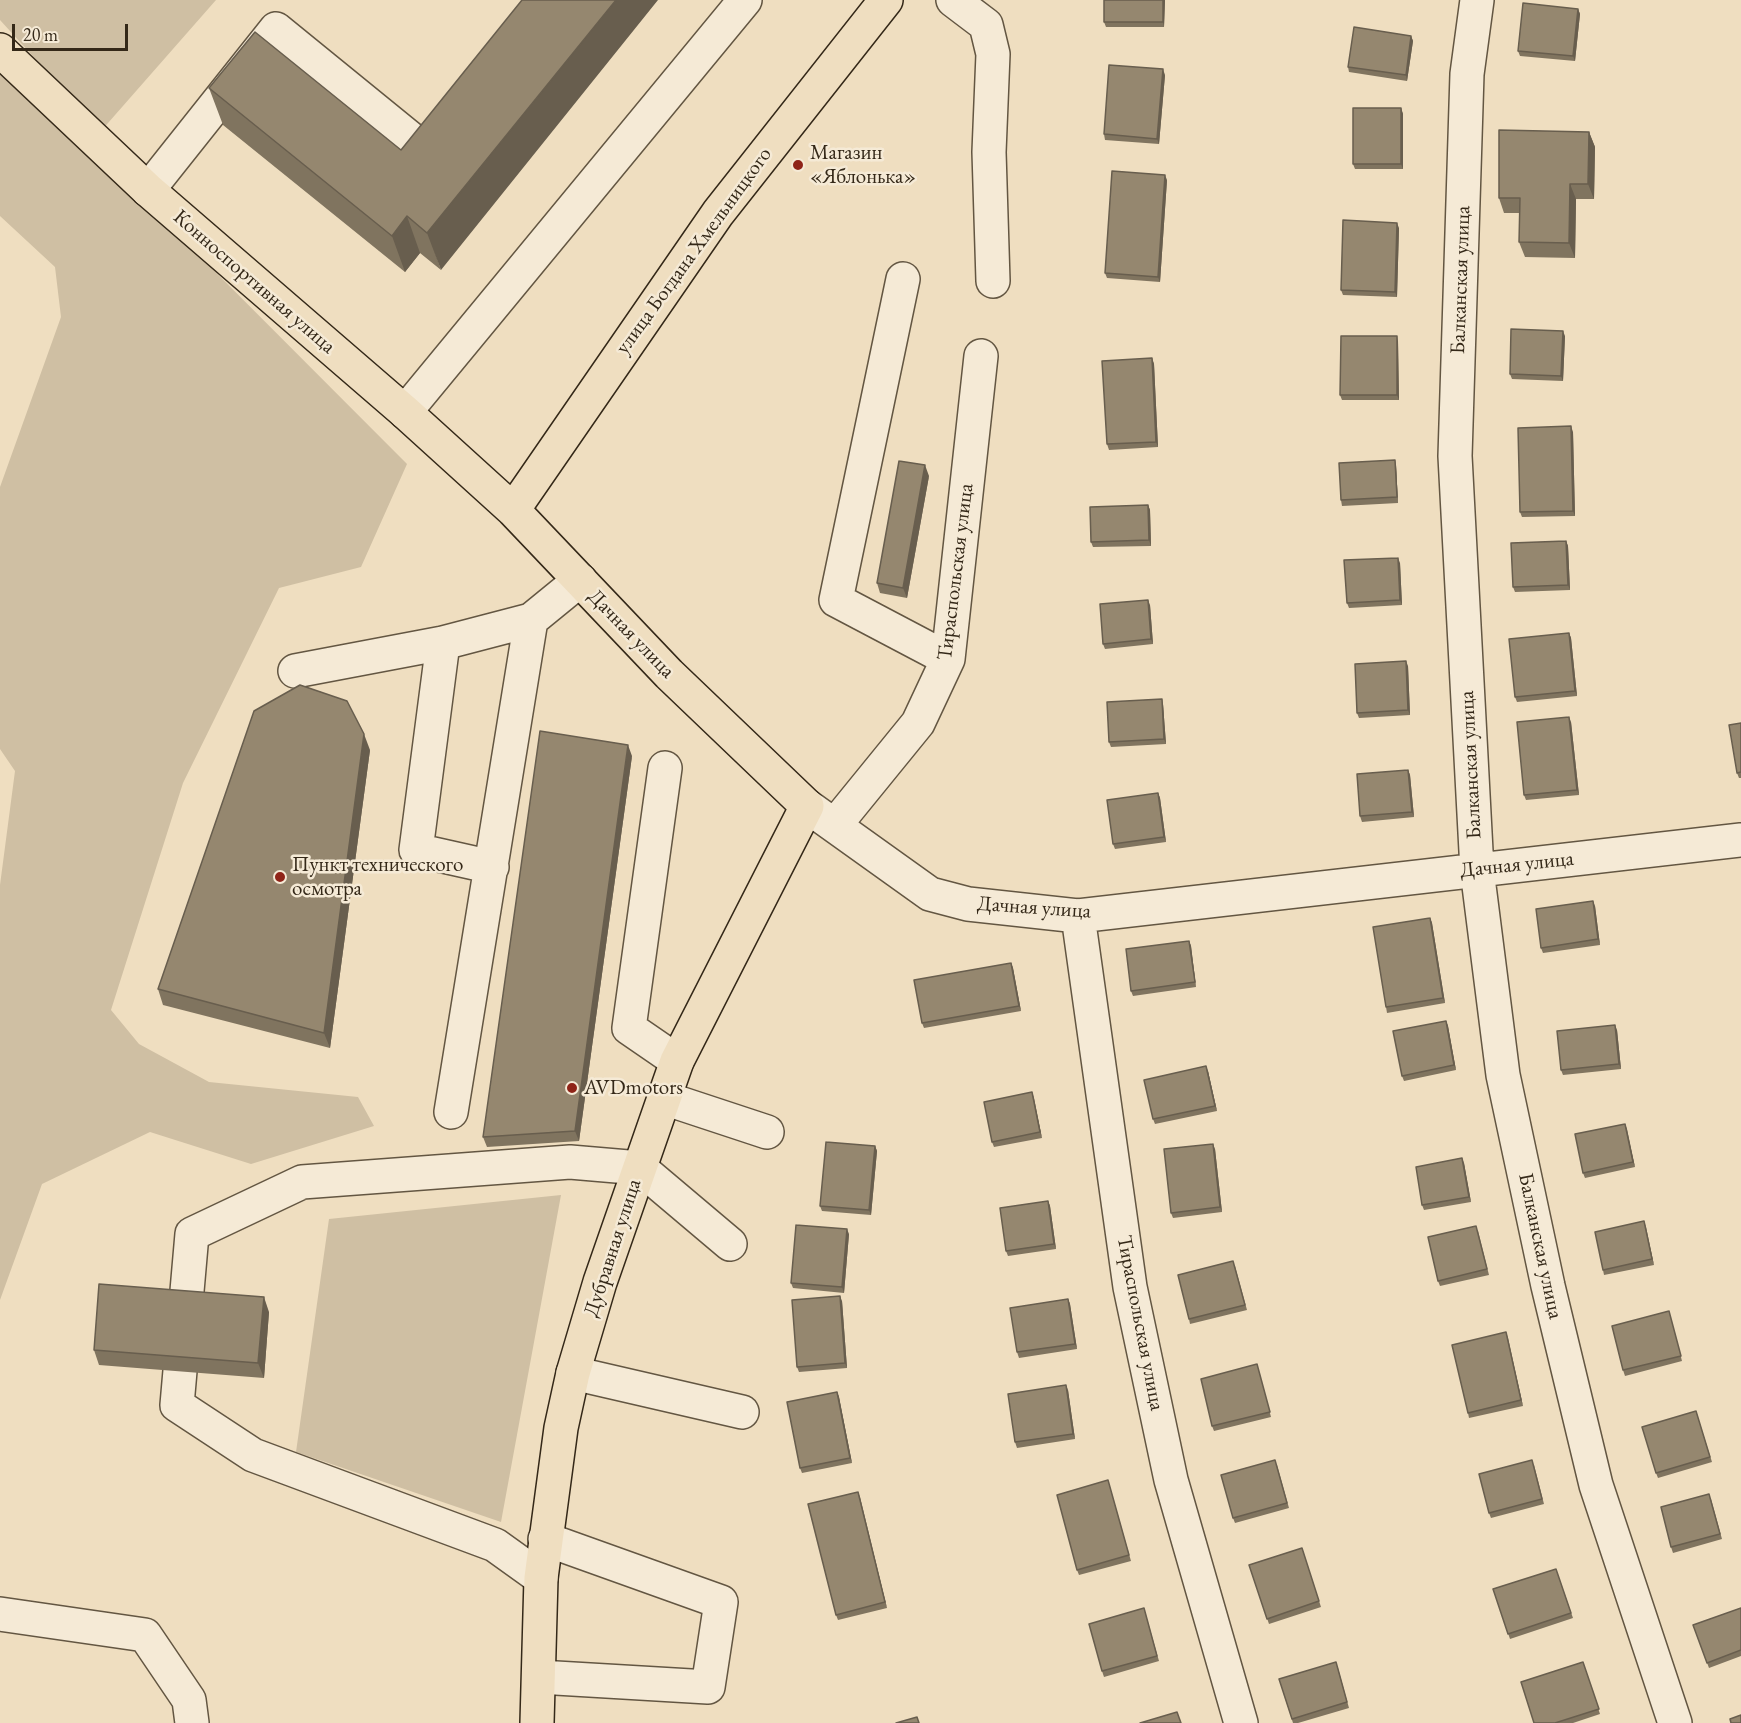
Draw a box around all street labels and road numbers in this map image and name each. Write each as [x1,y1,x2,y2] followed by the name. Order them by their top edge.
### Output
[610,143,778,359] street label: улица Богдана Хмельницкого
[168,205,340,359] street label: Конноспортивная улица
[1446,205,1476,355] street label: Балканская улица
[933,482,979,662] street label: Тираспольская улица
[582,584,680,684] street label: Дачная улица
[1455,690,1487,840] street label: Балканская улица
[1459,847,1575,883] street label: Дачная улица
[976,891,1092,925] street label: Дачная улица
[1512,1171,1568,1321] street label: Балканская улица
[579,1176,647,1320] street label: Дубравная улица
[1111,1233,1169,1413] street label: Тираспольская улица

